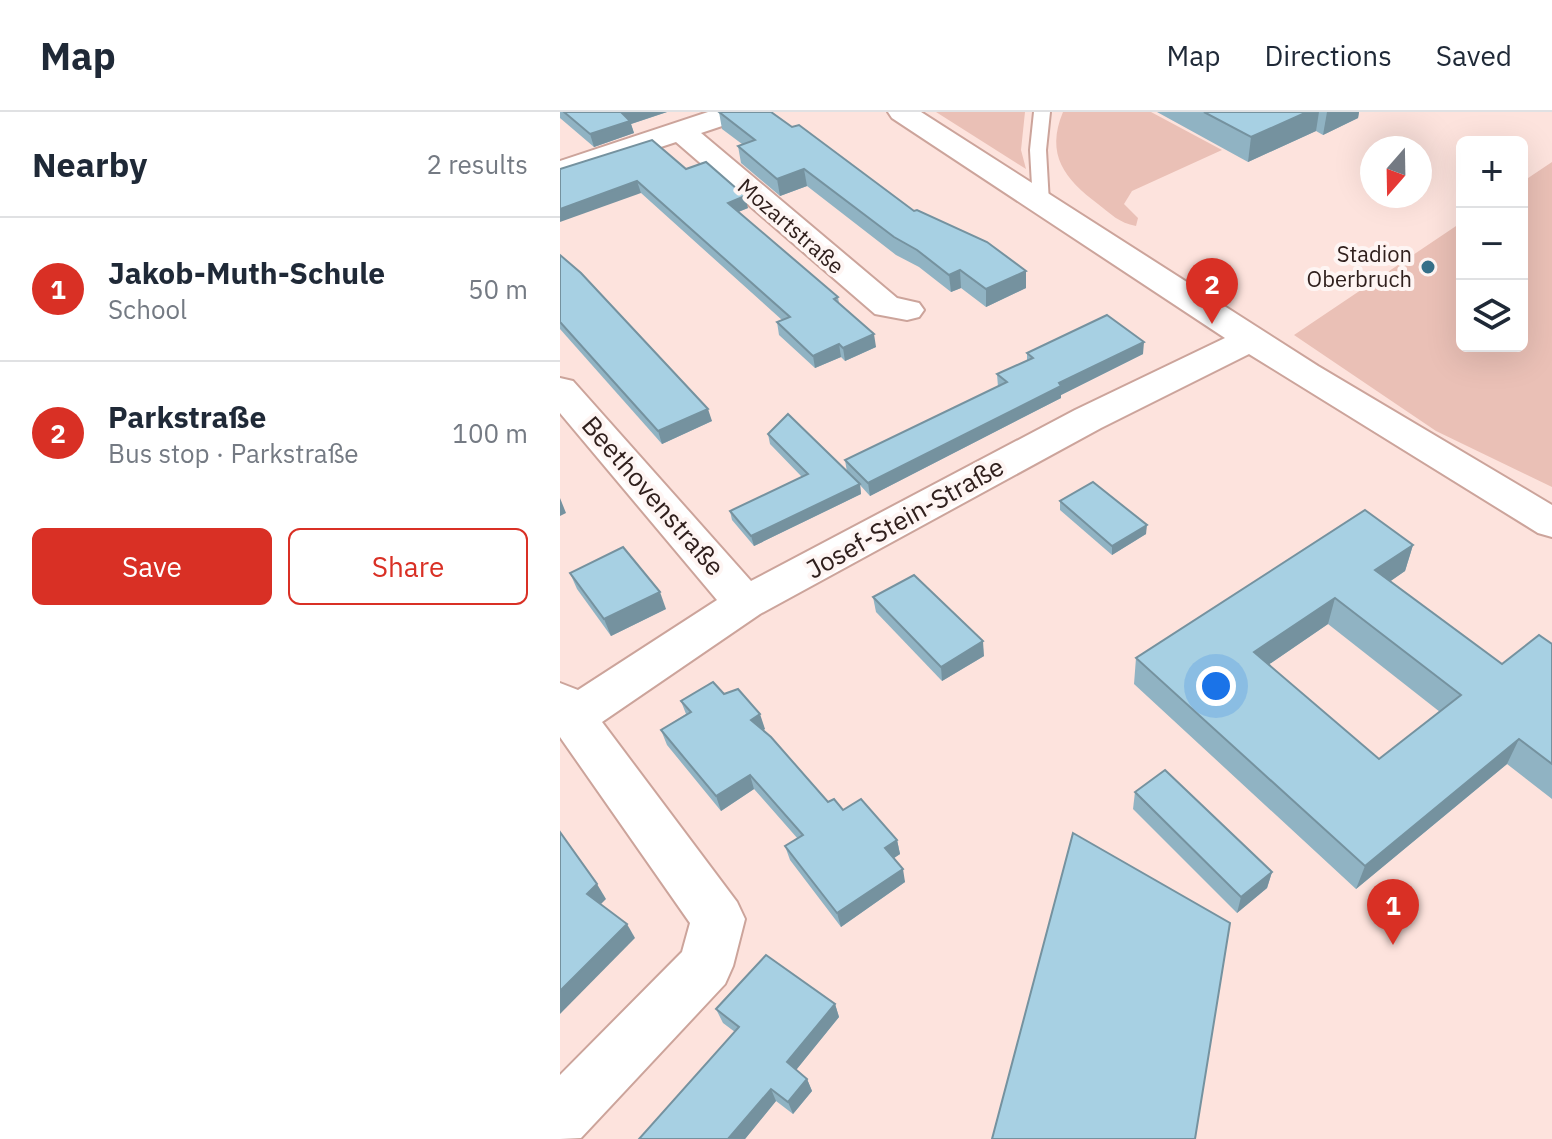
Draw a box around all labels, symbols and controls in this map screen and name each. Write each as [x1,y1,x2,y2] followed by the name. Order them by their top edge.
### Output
[40,31,116,80] text: Map
[1166,37,1220,74] text: Map
[1264,37,1392,74] text: Directions
[1436,37,1512,74] text: Saved
[1360,136,1432,208] north arrow
[1456,136,1528,352] map controls
[1456,136,1528,208] button: +
[32,142,147,186] text: Nearby
[426,147,528,181] text: 2 results
[732,171,851,280] street label: Mozartstraße
[1456,208,1528,280] button: −
[1307,239,1412,293] place label: Stadion Oberbruch
[108,253,385,292] text: Jakob-Muth-Schule
[1186,258,1238,324] pin: 2
[1419,258,1437,276] marker: Stadion Oberbruch
[50,272,66,306] text: 1
[468,272,528,306] text: 50 m
[1456,280,1528,352] button: layers
[108,292,187,326] text: School
[108,397,266,436] text: Parkstraße
[575,408,733,582] street label: Beethovenstraße
[50,416,66,450] text: 2
[452,416,528,450] text: 100 m
[108,436,359,470] text: Bus stop · Parkstraße
[800,449,1009,586] street label: Josef-Stein-Straße
[32,528,272,605] button: Save
[288,528,528,605] button: Share
[1196,666,1236,706] your location
[1367,879,1419,945] pin: 1

